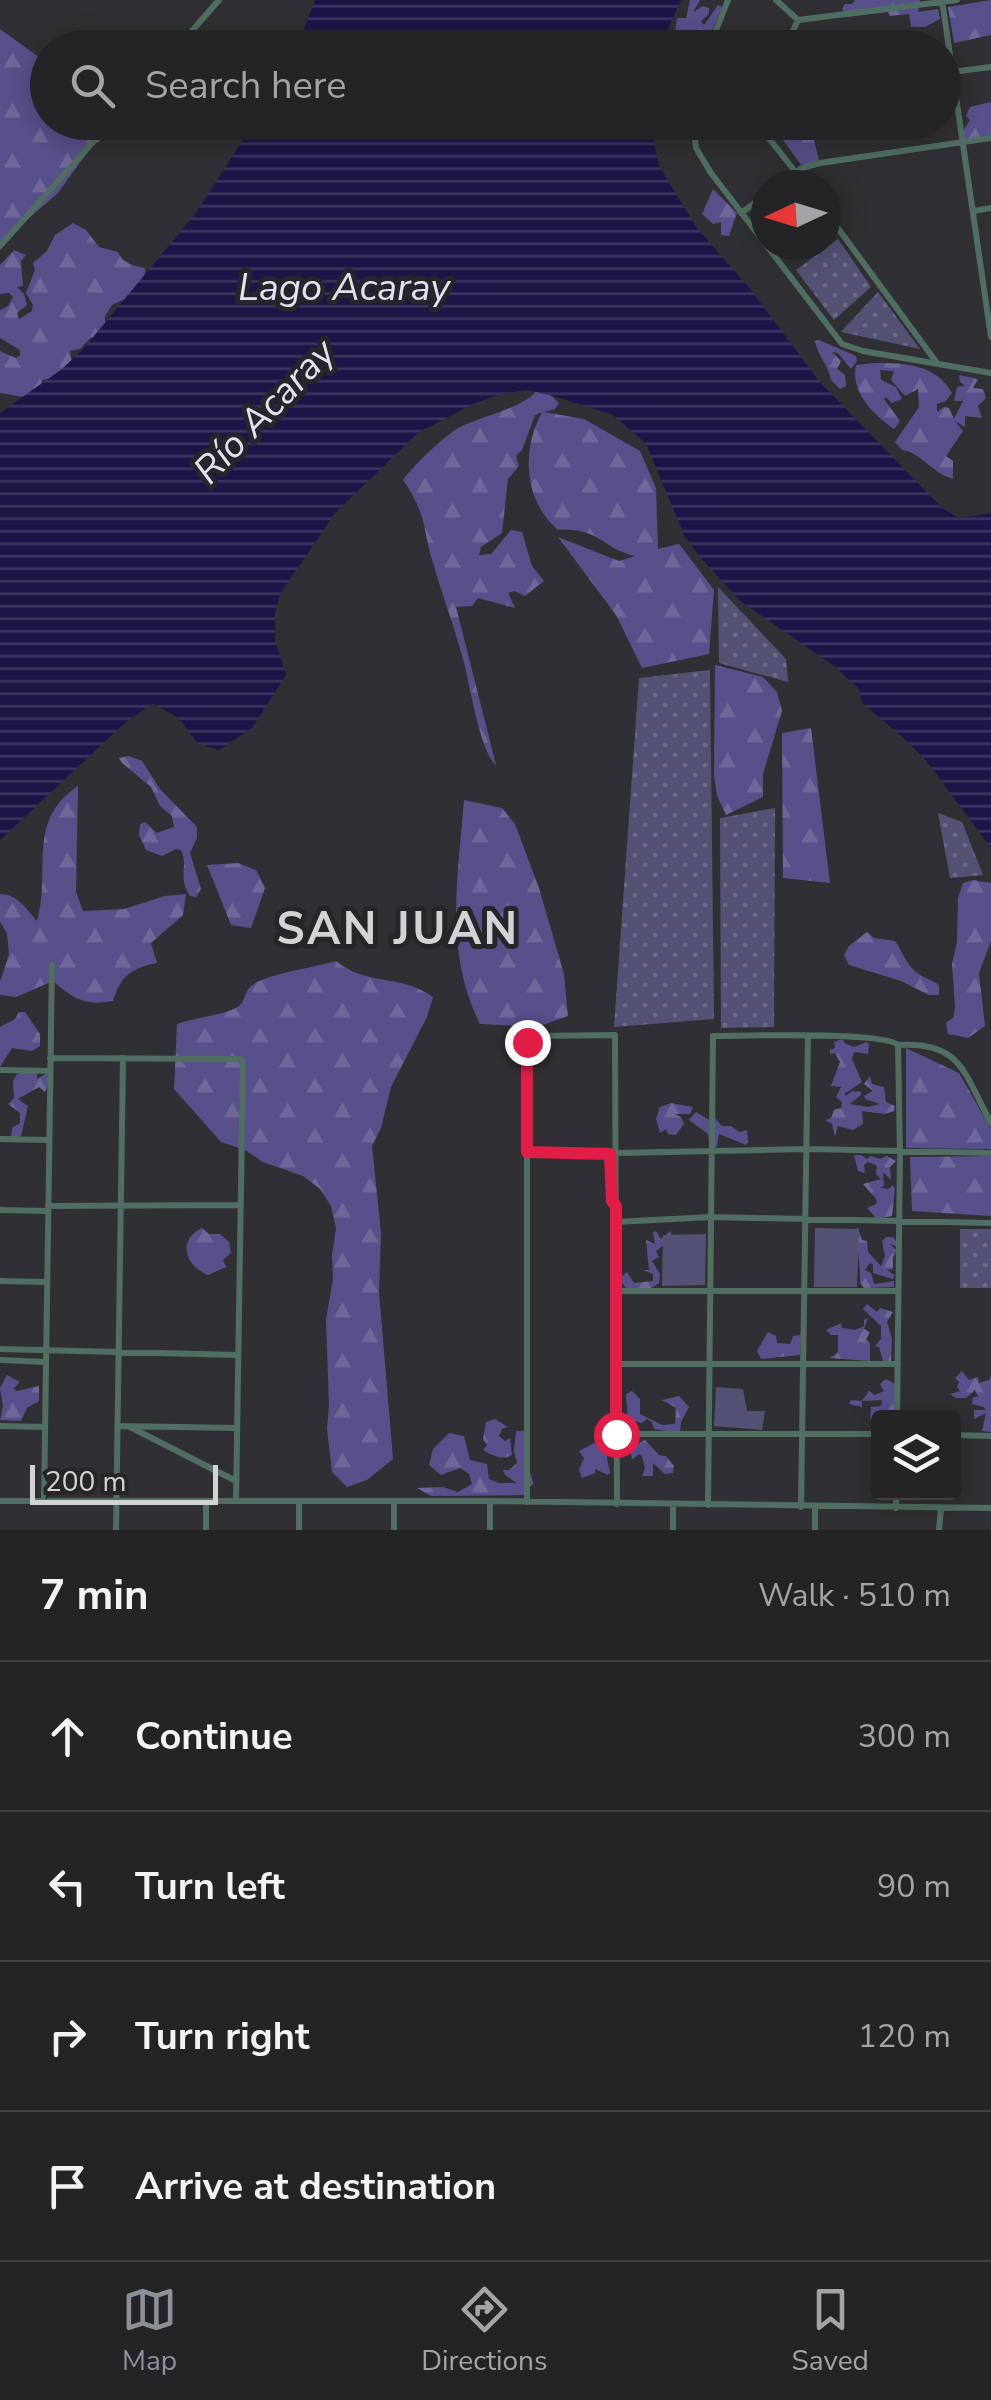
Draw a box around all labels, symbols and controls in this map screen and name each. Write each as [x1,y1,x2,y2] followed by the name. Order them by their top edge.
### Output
[30,30,961,140] search box
[65,58,120,113] icon: search
[145,60,346,111] text: Search here
[751,170,841,260] north arrow
[238,262,451,313] water label: Lago Acaray
[182,327,347,495] water label: Río Acaray
[276,899,520,960] district label: SAN JUAN
[505,1020,551,1066] route end
[871,1410,961,1500] map controls
[871,1410,961,1500] button: layers
[594,1412,640,1458] route start
[30,1460,218,1504] scale bar
[45,1463,127,1501] text: 200 m
[40,1567,149,1624] text: 7 min
[758,1574,951,1617] text: Walk · 510 m
[40,1709,95,1764] icon: ahead
[135,1711,293,1762] text: Continue
[858,1715,951,1758] text: 300 m
[40,1859,95,1914] icon: left
[135,1861,285,1912] text: Turn left
[877,1865,951,1908] text: 90 m
[40,2009,95,2064] icon: right
[135,2011,310,2062] text: Turn right
[858,2015,951,2058] text: 120 m
[40,2159,95,2214] icon: arrive
[135,2161,496,2212] text: Arrive at destination
[122,2282,177,2380] tab: Map
[421,2282,547,2380] tab: Directions
[792,2282,869,2380] tab: Saved

